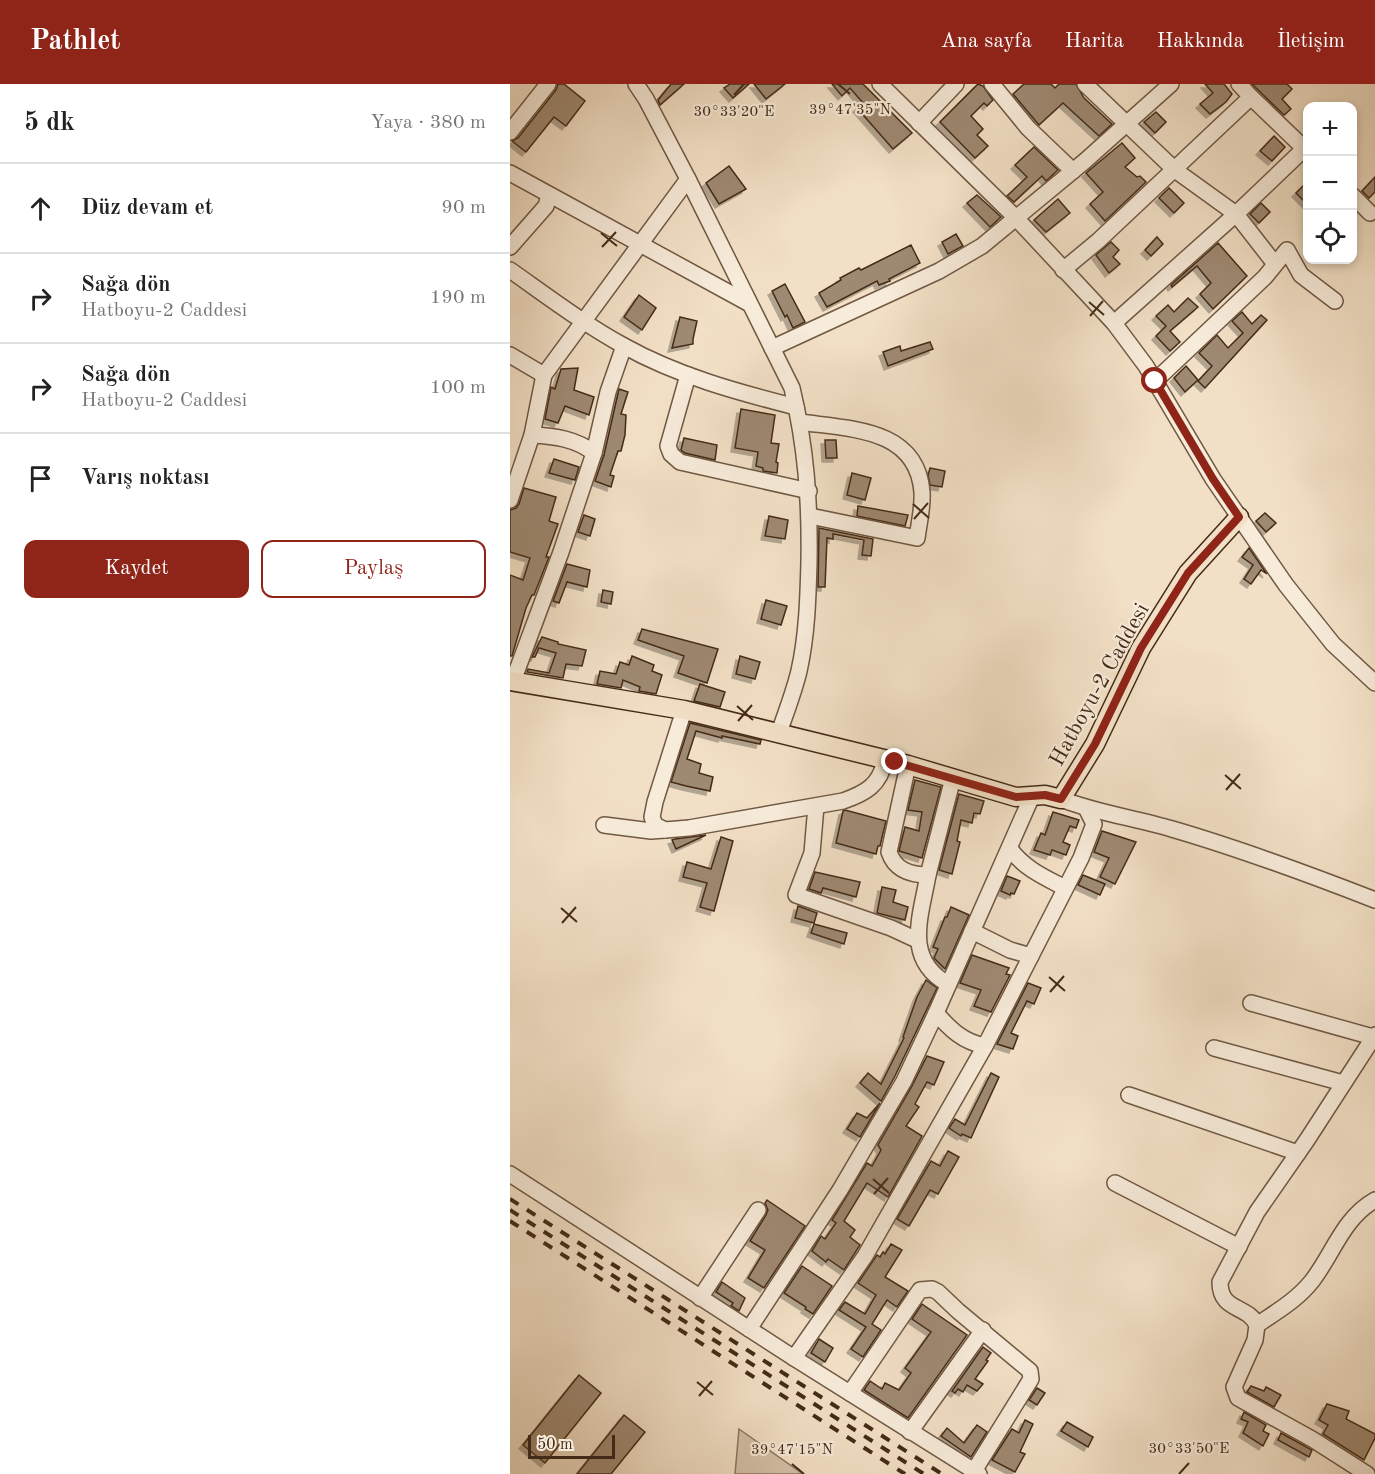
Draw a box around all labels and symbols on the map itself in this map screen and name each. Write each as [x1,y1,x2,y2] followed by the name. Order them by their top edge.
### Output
[809,103,891,118] text: 39°47'35"N
[694,105,774,120] text: 30°33'20"E
[1141,367,1167,393] route start
[1046,600,1154,770] street label: Hatboyu-2 Caddesi
[881,748,907,774] route end
[528,1432,615,1460] scale bar
[1149,1442,1229,1457] text: 30°33'50"E
[751,1443,833,1458] text: 39°47'15"N

